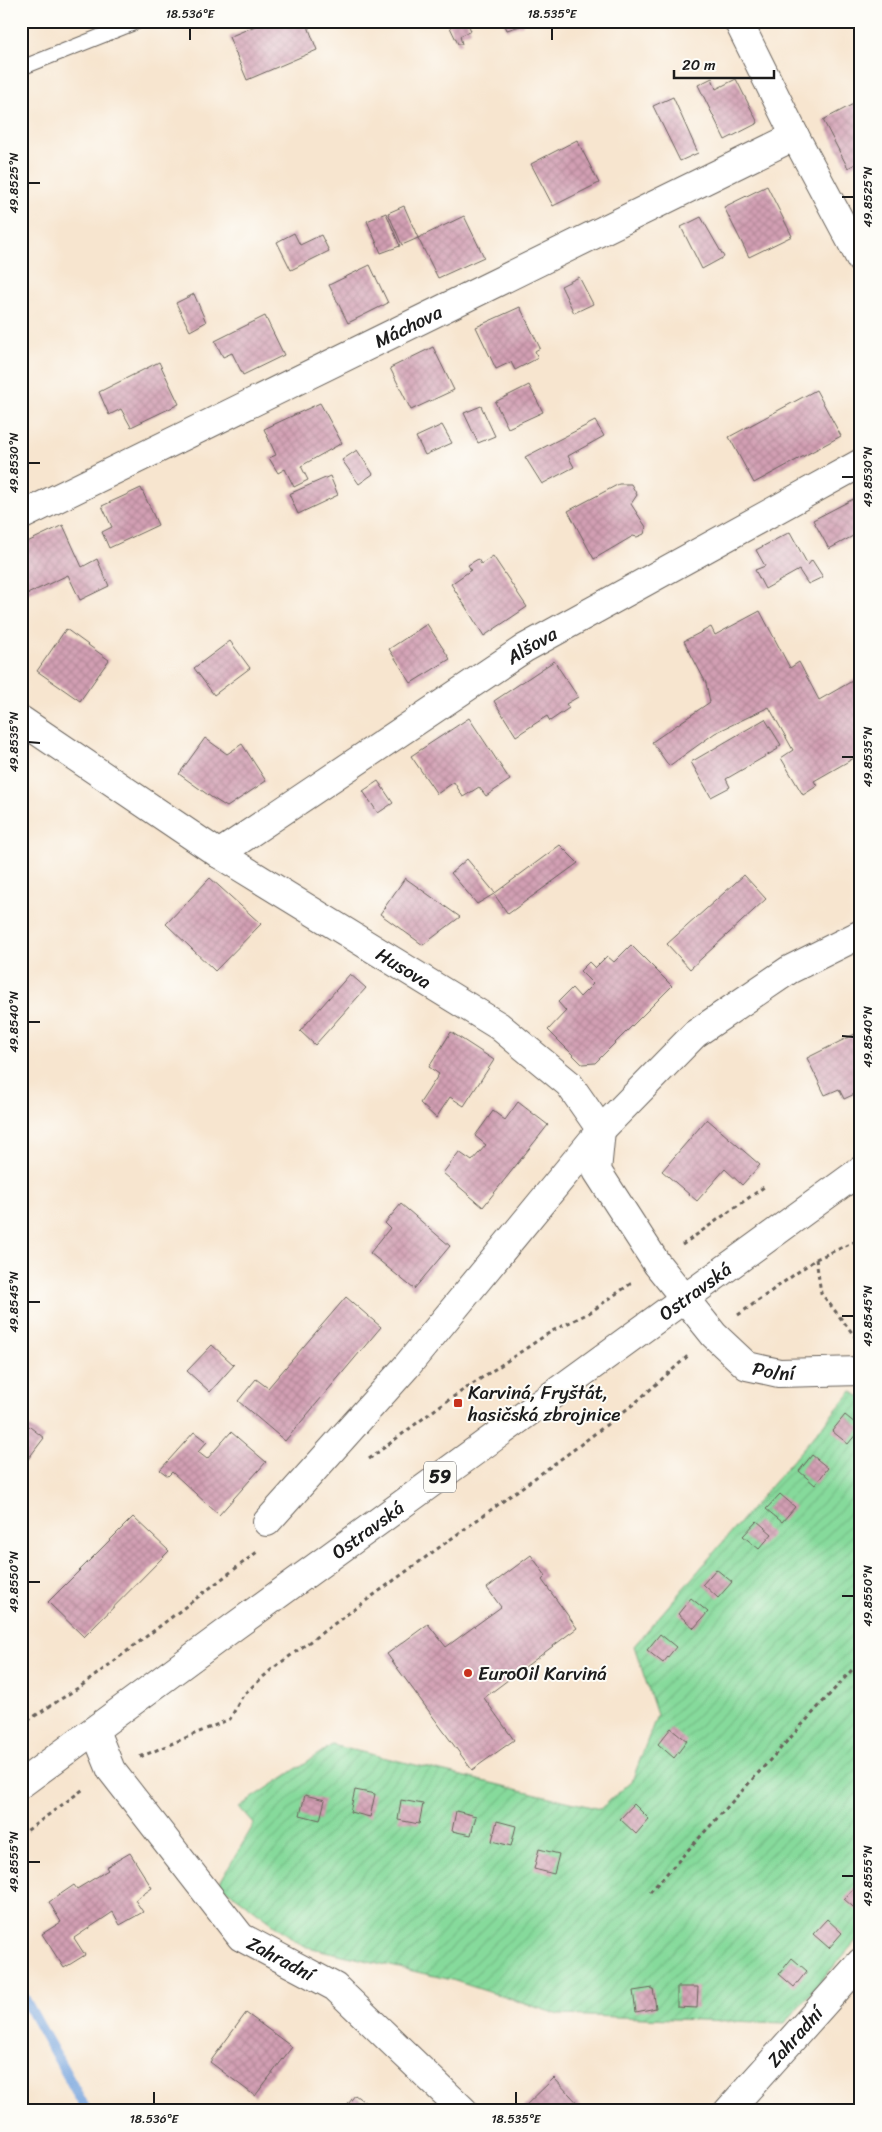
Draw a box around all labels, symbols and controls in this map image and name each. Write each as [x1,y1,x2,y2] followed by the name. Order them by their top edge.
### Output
[166,3,216,25] text: 18.536°E
[527,3,578,25] text: 18.535°E
[674,48,774,80] scale bar
[682,52,716,78] text: 20 m
[3,152,25,213] text: 49.8525°N
[857,166,879,227] text: 49.8525°N
[368,295,448,357] street label: Máchova
[3,432,25,493] text: 49.8530°N
[857,446,879,507] text: 49.8530°N
[498,617,564,674] street label: Alšova
[3,711,25,772] text: 49.8535°N
[857,726,879,787] text: 49.8535°N
[369,938,439,998] street label: Husova
[3,991,25,1053] text: 49.8540°N
[857,1006,879,1068] text: 49.8540°N
[651,1253,739,1329] street label: Ostravská
[3,1271,25,1333] text: 49.8545°N
[857,1285,879,1347] text: 49.8545°N
[749,1351,798,1389] street label: Polní
[467,1376,620,1431] place label: Karviná, Fryštát, hasičská zbrojnice
[452,1397,464,1409] marker: Karviná, Fryštát, hasičská zbrojnice
[424,1461,456,1492] road number: 59
[324,1491,412,1567] street label: Ostravská
[3,1551,25,1613] text: 49.8550°N
[857,1565,879,1627] text: 49.8550°N
[478,1657,607,1690] place label: EuroOil Karviná
[462,1667,474,1679] marker: EuroOil Karviná
[3,1831,25,1893] text: 49.8555°N
[857,1845,879,1907] text: 49.8555°N
[241,1927,323,1991] street label: Zahradní
[758,1996,833,2075] street label: Zahradní
[130,2108,180,2130] text: 18.536°E
[491,2108,542,2130] text: 18.535°E

